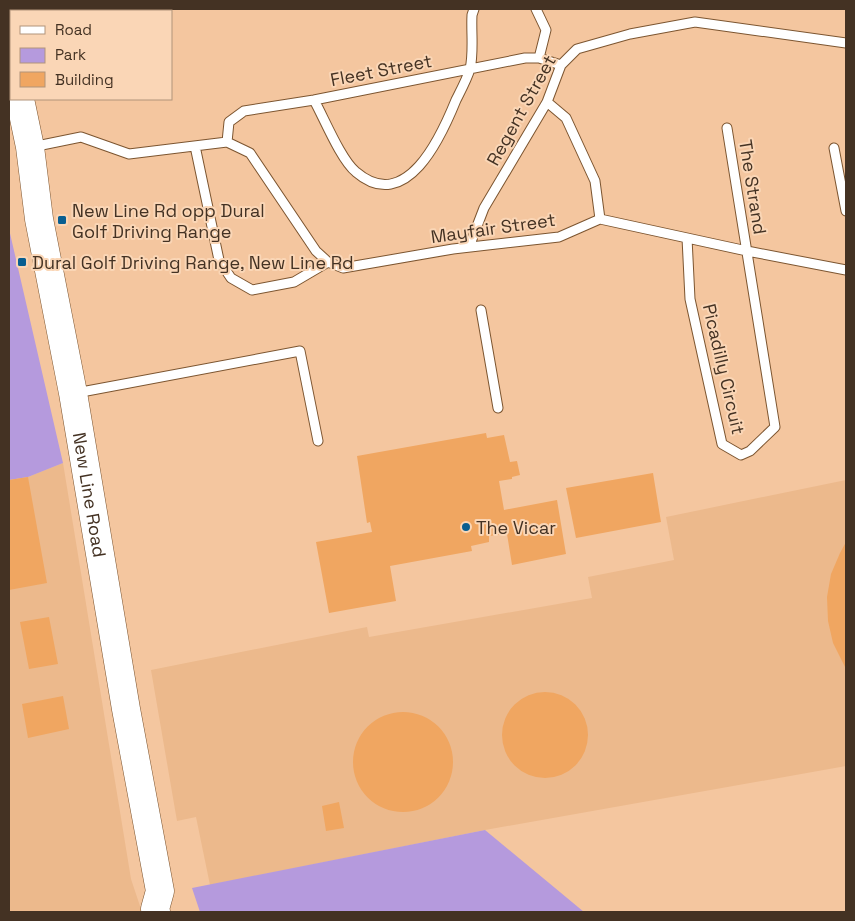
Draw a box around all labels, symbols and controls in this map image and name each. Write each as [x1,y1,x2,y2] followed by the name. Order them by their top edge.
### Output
[10,10,172,100] legend
[55,20,92,39] text: Road
[55,45,86,64] text: Park
[328,49,434,91] street label: Fleet Street
[481,51,561,169] street label: Regent Street
[55,70,114,89] text: Building
[734,138,772,236] street label: The Strand
[72,199,265,243] place label: New Line Rd opp Dural Golf Driving Range
[429,208,557,248] street label: Mayfair Street
[56,214,68,226] marker: New Line Rd opp Dural Golf Driving Range
[32,251,354,274] place label: Dural Golf Driving Range, New Line Rd
[16,256,28,268] marker: Dural Golf Driving Range, New Line Rd
[698,301,750,437] street label: Picadilly Circuit
[68,431,112,559] street label: New Line Road
[476,516,556,539] place label: The Vicar
[460,521,472,533] marker: The Vicar

